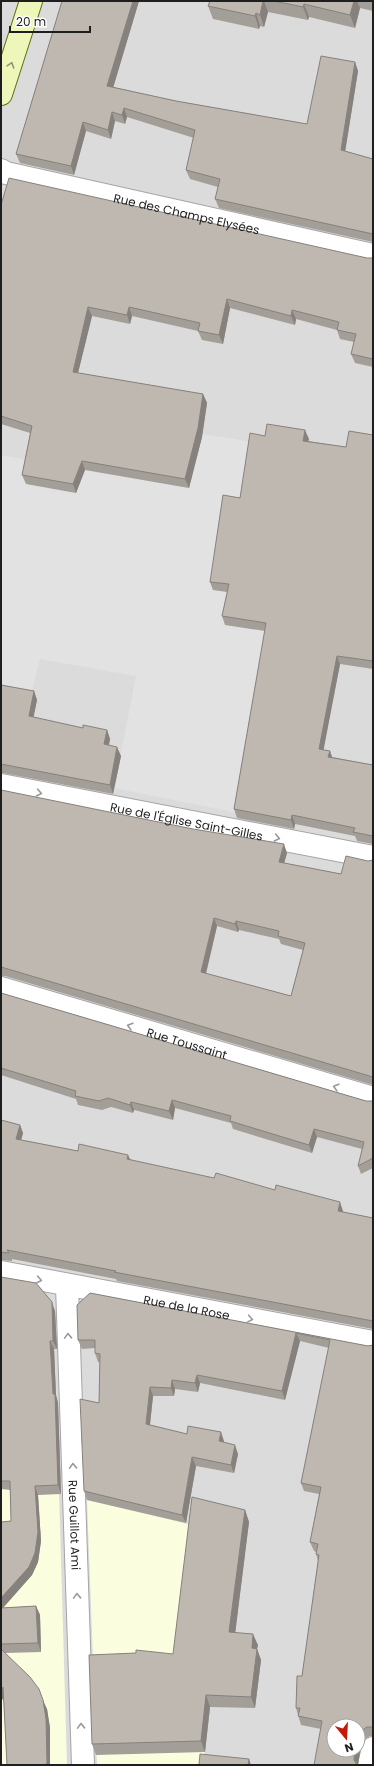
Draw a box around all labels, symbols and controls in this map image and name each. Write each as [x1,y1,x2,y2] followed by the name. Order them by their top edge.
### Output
[10,8,90,34] scale bar
[16,13,46,30] text: 20 m
[6,61,15,68] one-way arrow
[112,189,261,238] street label: Rue des Champs Elysées
[36,788,42,796] one-way arrow
[109,798,264,844] street label: Rue de l'Église Saint-Gilles
[274,834,280,842] one-way arrow
[127,1022,134,1031] one-way arrow
[145,1023,229,1063] street label: Rue Toussaint
[332,1083,339,1092] one-way arrow
[36,1275,42,1283] one-way arrow
[142,1291,231,1323] street label: Rue de la Rose
[247,1314,253,1323] one-way arrow
[64,1333,72,1339] one-way arrow
[68,1463,77,1469] one-way arrow
[65,1479,85,1570] street label: Rue Guillot Ami
[73,1593,81,1599] one-way arrow
[326,1718,366,1758] north arrow
[77,1723,85,1729] one-way arrow
[343,1739,356,1756] text: N

